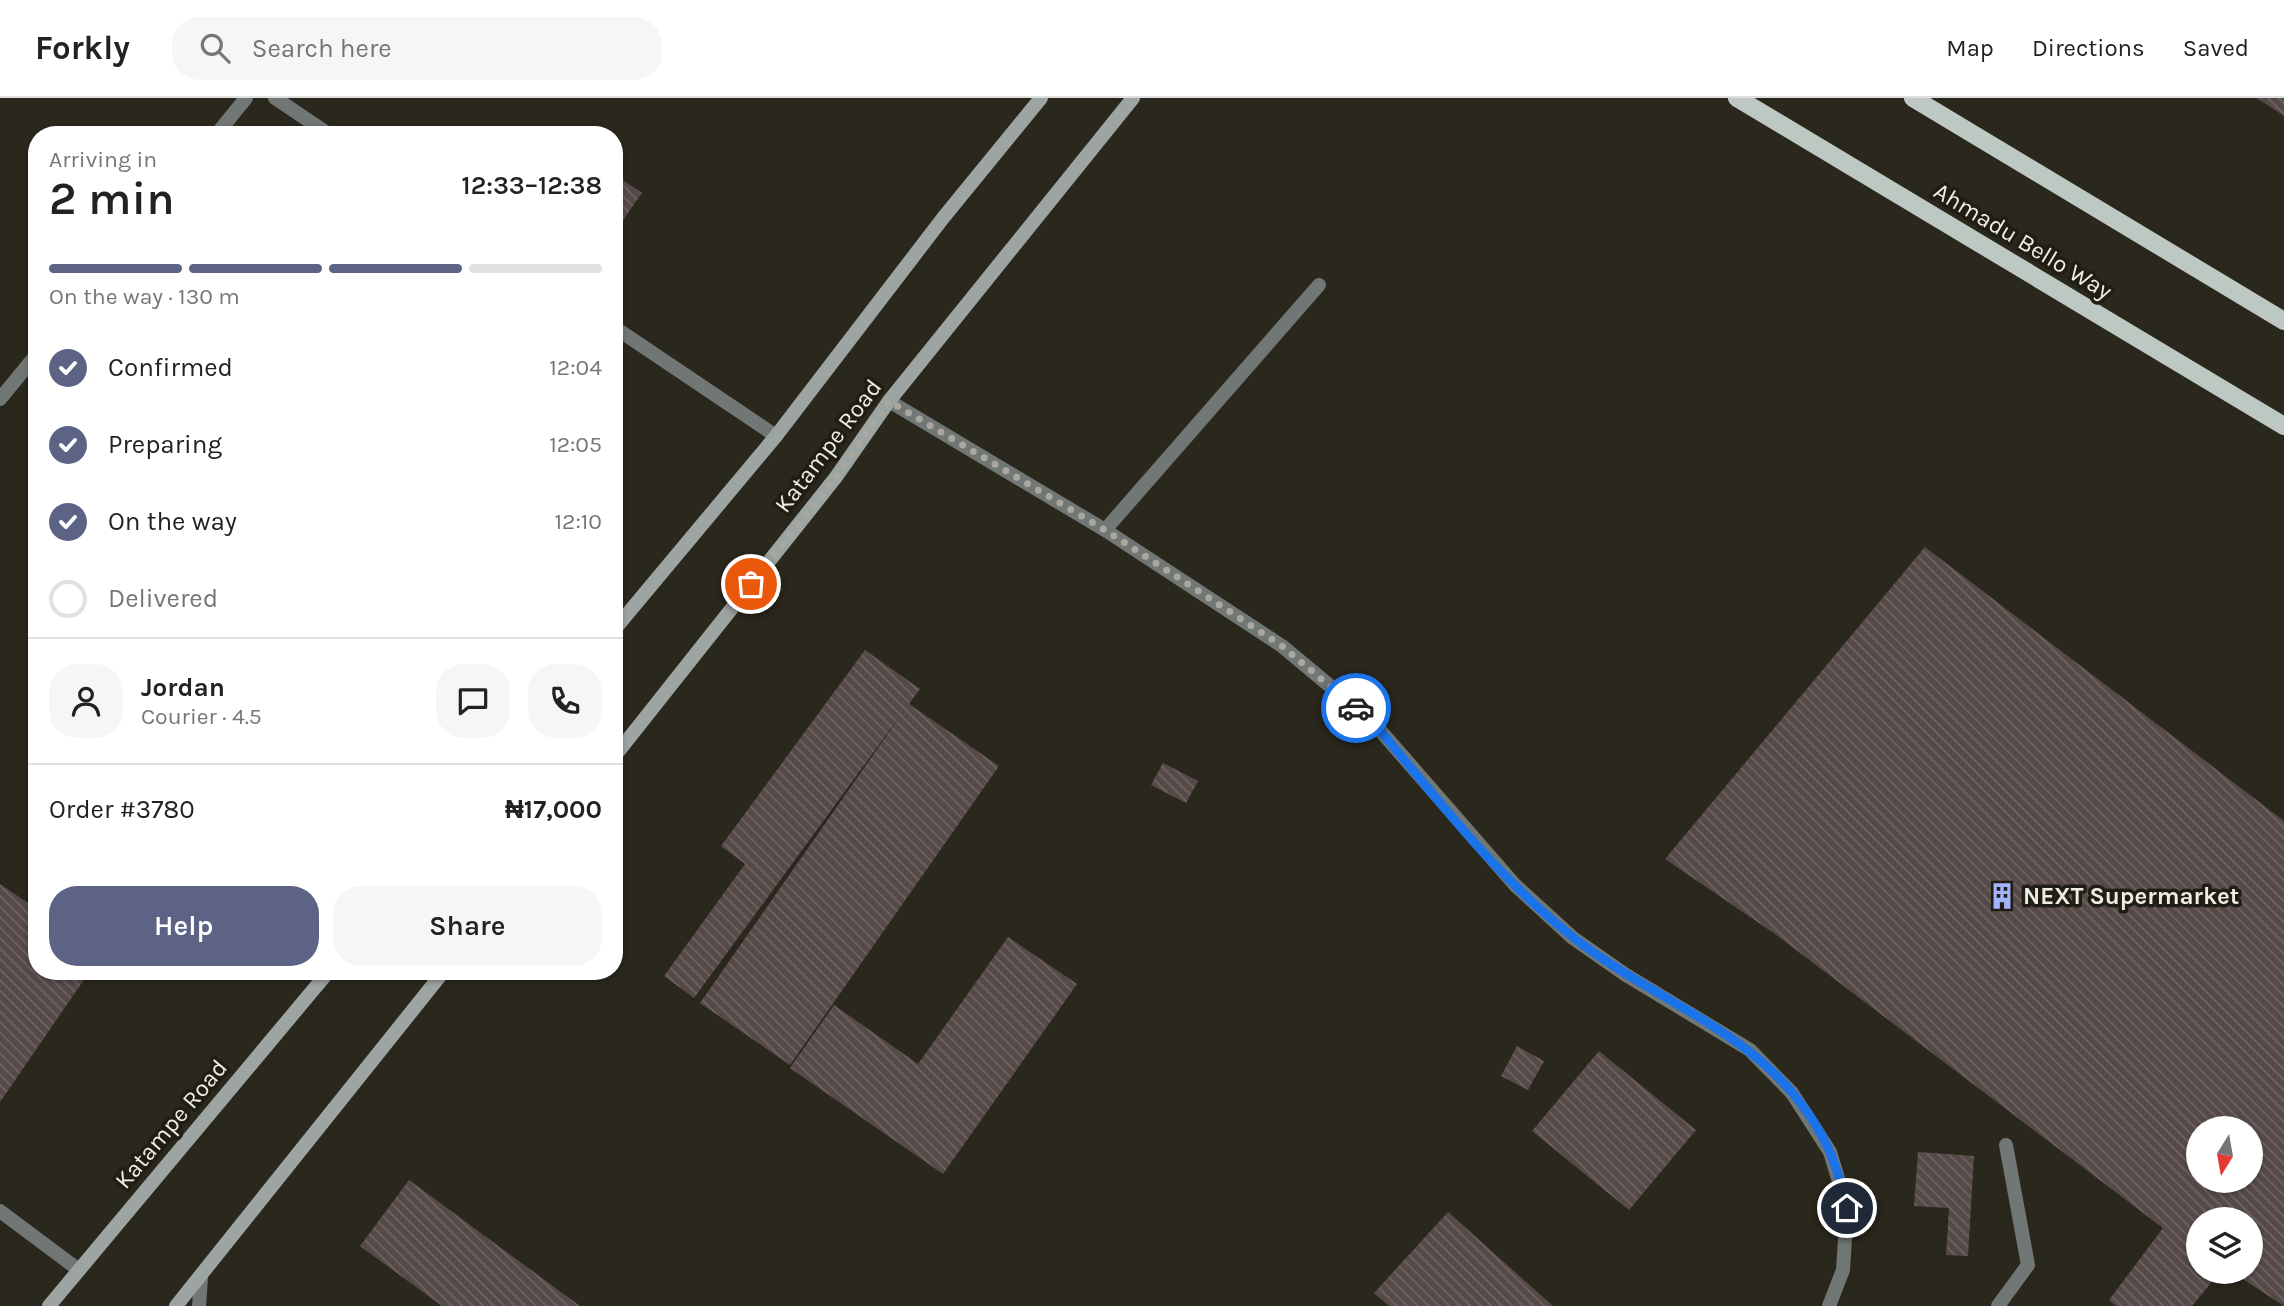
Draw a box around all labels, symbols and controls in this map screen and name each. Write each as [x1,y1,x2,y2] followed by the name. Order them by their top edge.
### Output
[172,17,662,80] search box
[35,29,130,67] text: Forkly
[196,29,234,67] icon: search
[252,33,392,64] text: Search here
[1946,34,1994,62] text: Map
[2032,34,2145,62] text: Directions
[2183,34,2249,62] text: Saved
[49,146,157,173] text: Arriving in
[462,170,602,201] text: 12:33–12:38
[49,172,175,226] text: 2 min
[1929,177,2117,305] street label: Ahmadu Bello Way
[49,283,240,310] text: On the way · 130 m
[49,349,87,387] icon: check
[108,352,233,383] text: Confirmed
[549,354,602,381] text: 12:04
[769,374,887,518] street label: Katampe Road
[49,426,87,464] icon: check
[108,429,222,460] text: Preparing
[549,431,602,458] text: 12:05
[49,503,87,541] icon: check
[108,506,237,537] text: On the way
[555,508,602,535] text: 12:10
[721,554,781,614] pin
[732,565,770,603] icon: bag
[108,583,218,614] text: Delivered
[49,664,123,738] button: person
[436,664,510,738] button: chat
[528,664,602,738] button: phone
[141,672,225,703] text: Jordan
[1321,673,1391,743] courier
[1337,689,1375,727] icon: car
[141,703,262,730] text: Courier · 4.5
[49,794,195,825] text: Order #3780
[505,794,602,825] text: ₦17,000
[1987,881,2017,911] building icon: NEXT Supermarket
[2023,882,2239,910] place label: NEXT Supermarket
[49,886,319,966] button: Help
[333,886,602,966] button: Share
[109,1054,233,1194] street label: Katampe Road
[2186,1116,2263,1194] north arrow
[2186,1116,2263,1284] map controls
[1817,1178,1877,1238] pin
[1828,1189,1866,1227] icon: home
[2186,1207,2263,1284] button: layers

